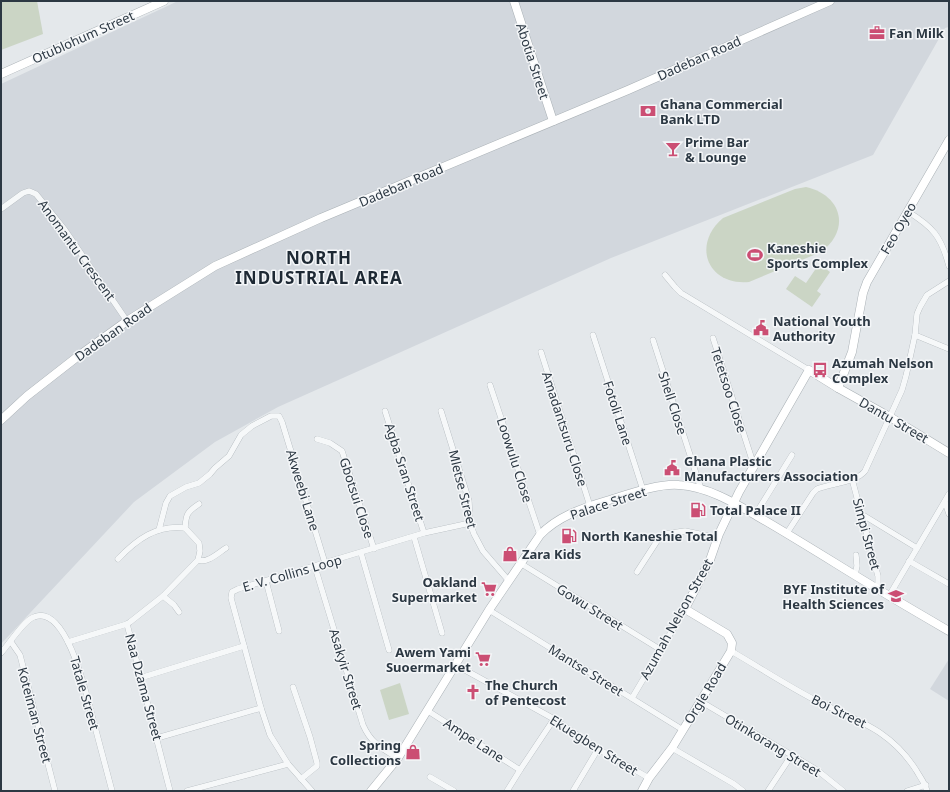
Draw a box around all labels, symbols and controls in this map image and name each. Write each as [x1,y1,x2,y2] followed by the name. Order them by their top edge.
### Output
[29,6,137,68] street label: Otublohum Street
[512,21,554,102] street label: Abotia Street
[868,24,886,42] office icon: Fan Milk
[889,24,945,42] place label: Fan Milk
[654,31,744,85] street label: Dadeban Road
[660,95,783,128] place label: Ghana Commercial Bank LTD
[639,102,657,120] bank icon: Ghana Commercial Bank LTD
[685,133,749,166] place label: Prime Bar & Lounge
[664,140,682,158] bar icon: Prime Bar & Lounge
[356,159,446,211] street label: Dadeban Road
[34,196,120,304] street label: Anomantu Crescent
[876,199,920,257] street label: Feo Oyeo
[767,239,869,272] place label: Kaneshie Sports Complex
[235,246,403,289] district label: NORTH INDUSTRIAL AREA
[746,246,764,264] sports icon: Kaneshie Sports Complex
[71,299,155,365] street label: Dadeban Road
[773,312,871,345] place label: National Youth Authority
[752,319,770,337] public building icon: National Youth Authority
[707,345,751,435] street label: Tetetsoo Close
[832,354,933,387] place label: Azumah Nelson Complex
[811,361,829,379] bus stop icon: Azumah Nelson Complex
[538,369,592,489] street label: Amadantsuru Close
[654,369,692,437] street label: Shell Close
[599,378,637,448] street label: Fotoli Lane
[856,393,932,447] street label: Dantu Street
[493,415,537,505] street label: Loowulu Close
[381,421,429,524] street label: Agba Sran Street
[282,447,324,533] street label: Akweebi Lane
[445,448,482,530] street label: Mletse Street
[684,452,858,485] place label: Ghana Plastic Manufacturers Association
[335,455,379,541] street label: Gbotsui Close
[663,459,681,477] public building icon: Ghana Plastic Manufacturers Association
[568,482,649,524] street label: Palace Street
[849,496,885,572] street label: Simpi Street
[689,501,707,519] fuel station icon: Total Palace II
[710,501,801,519] place label: Total Palace II
[560,527,578,545] fuel station icon: North Kaneshie Total
[581,527,718,545] place label: North Kaneshie Total
[501,545,519,563] shop icon: Zara Kids
[522,545,581,563] place label: Zara Kids
[240,550,344,596] street label: E. V. Collins Loop
[635,555,717,683] street label: Azumah Nelson Street
[392,573,477,606] place label: Oakland Supermarket
[553,579,627,635] street label: Gowu Street
[480,580,498,598] supermarket icon: Oakland Supermarket
[782,580,885,613] place label: BYF Institute of Health Sciences
[887,587,905,605] school or university icon: BYF Institute of Health Sciences
[325,626,367,712] street label: Asakyir Street
[121,632,167,743] street label: Naa Dzama Street
[545,640,627,700] street label: Mantse Street
[386,643,471,676] place label: Awem Yami Suoermarket
[474,650,492,668] supermarket icon: Awem Yami Suoermarket
[66,654,104,732] street label: Tatale Street
[680,659,730,727] street label: Orgle Road
[14,665,57,765] street label: Koteiman Street
[485,676,567,709] place label: The Church of Pentecost
[464,683,482,701] church icon: The Church of Pentecost
[808,690,870,732] street label: Boi Street
[722,709,825,781] street label: Otinkorang Street
[547,711,642,779] street label: Ekuegben Street
[440,714,508,766] street label: Ampe Lane
[330,736,401,769] place label: Spring Collections
[404,743,422,761] shop icon: Spring Collections

